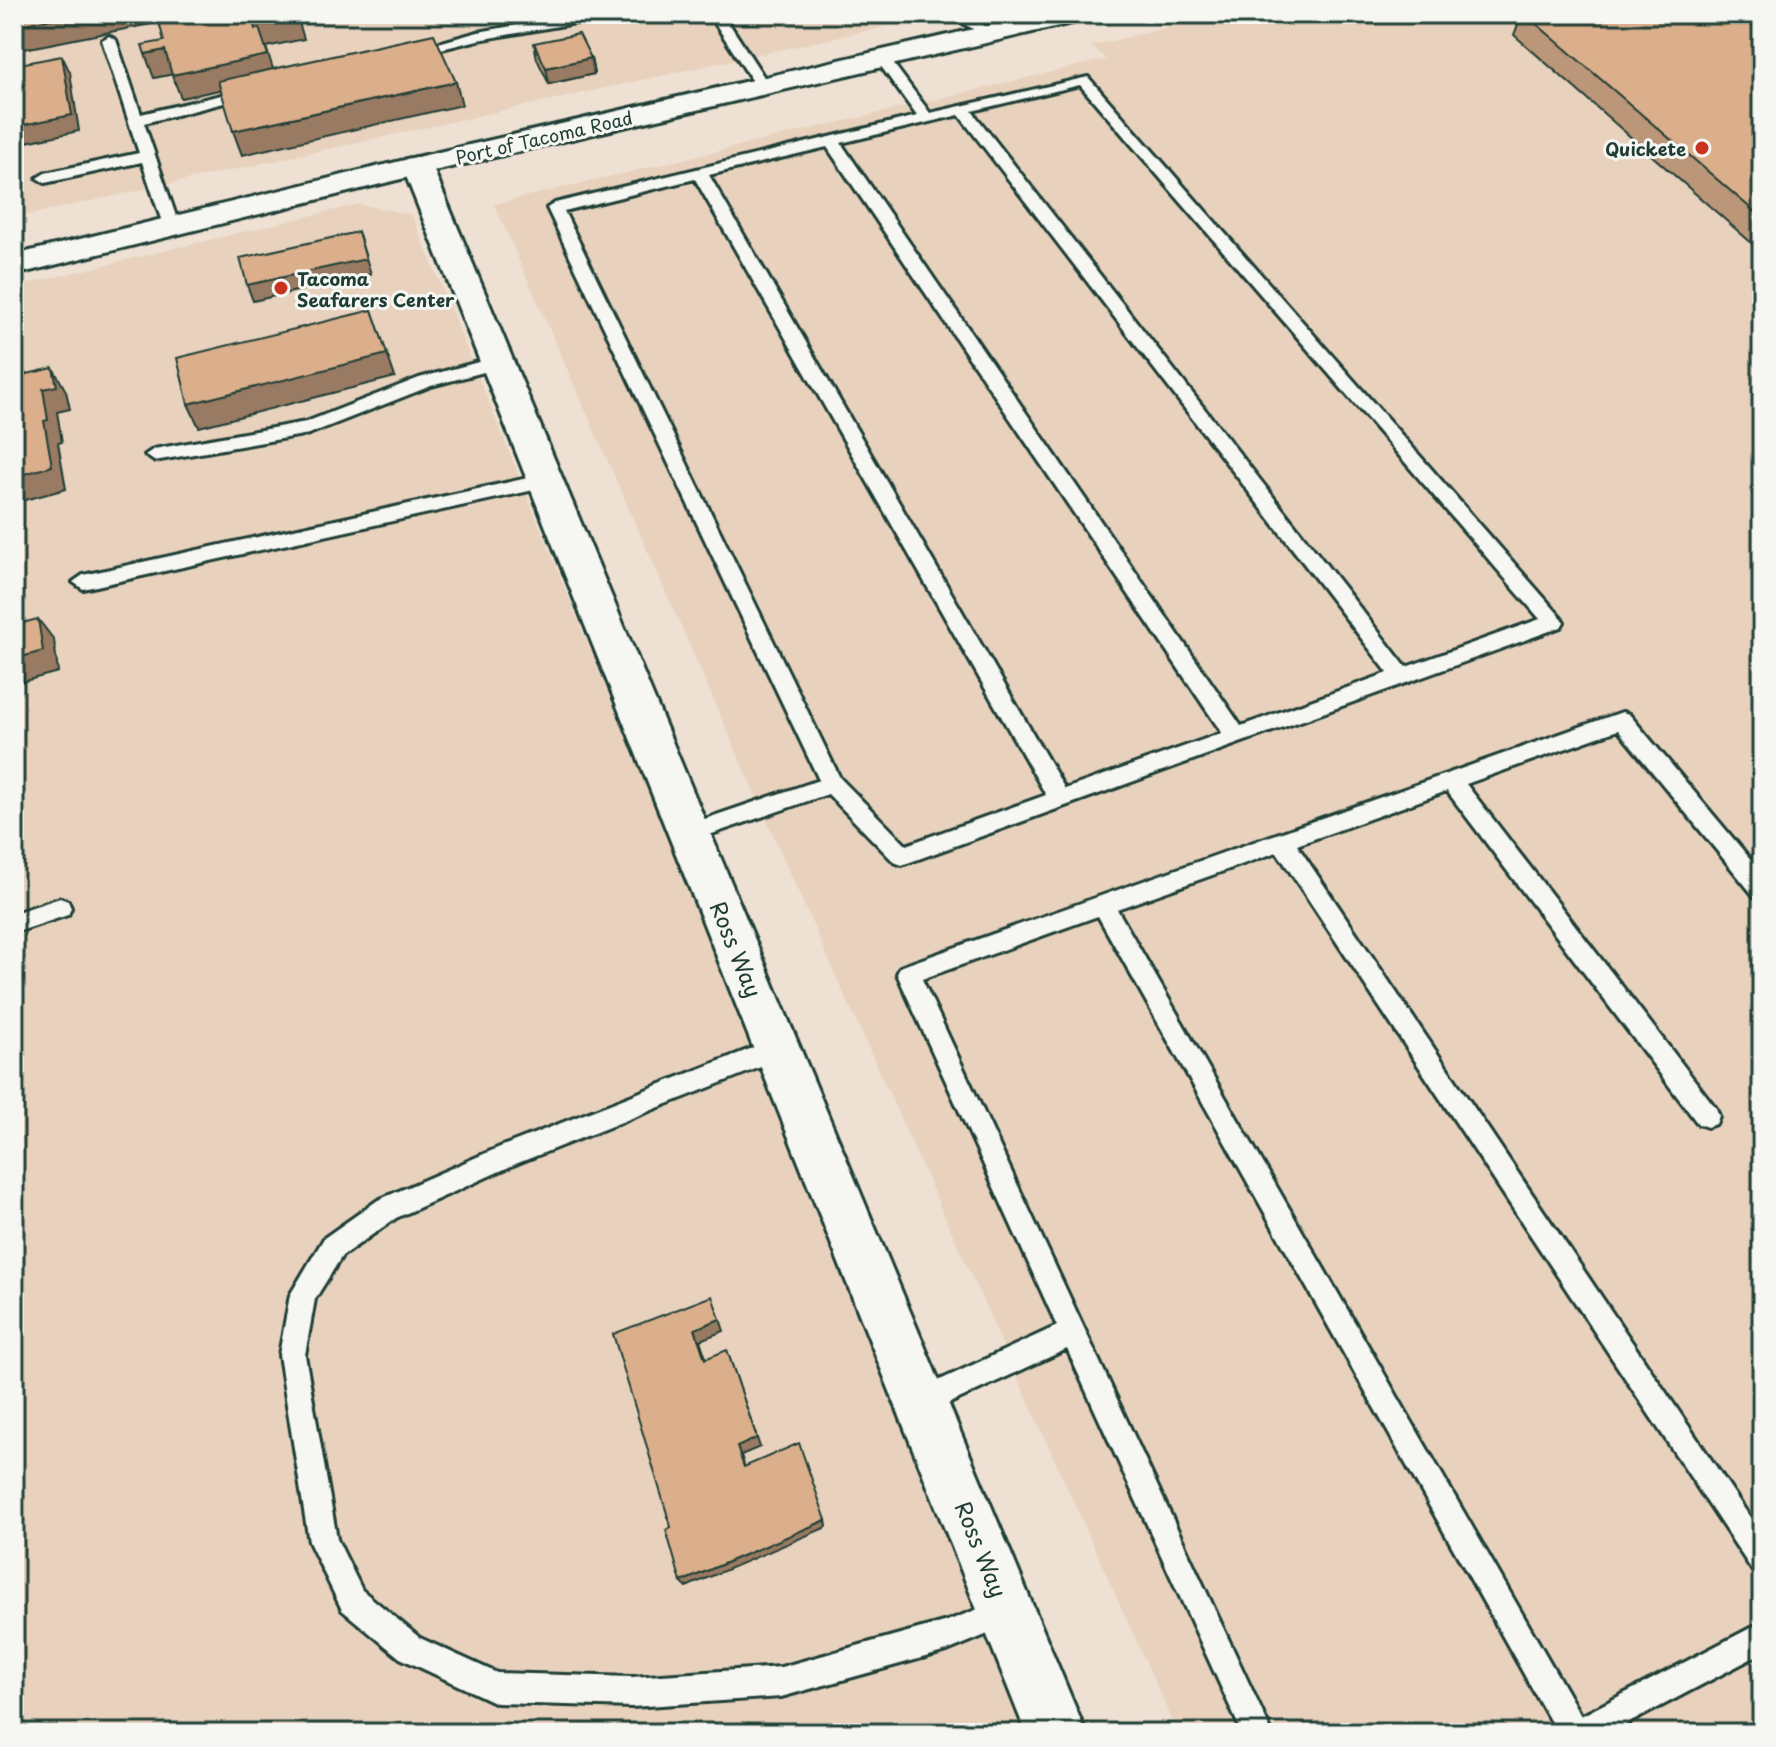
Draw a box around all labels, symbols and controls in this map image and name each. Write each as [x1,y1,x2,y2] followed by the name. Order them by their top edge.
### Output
[453,104,635,170] street label: Port of Tacoma Road
[1605,135,1686,162] place label: Quickete
[1693,139,1711,157] marker: Quickete
[297,265,455,313] place label: Tacoma Seafarers Center
[272,279,290,297] marker: Tacoma Seafarers Center
[703,896,771,1002] street label: Ross Way
[948,1496,1016,1602] street label: Ross Way

